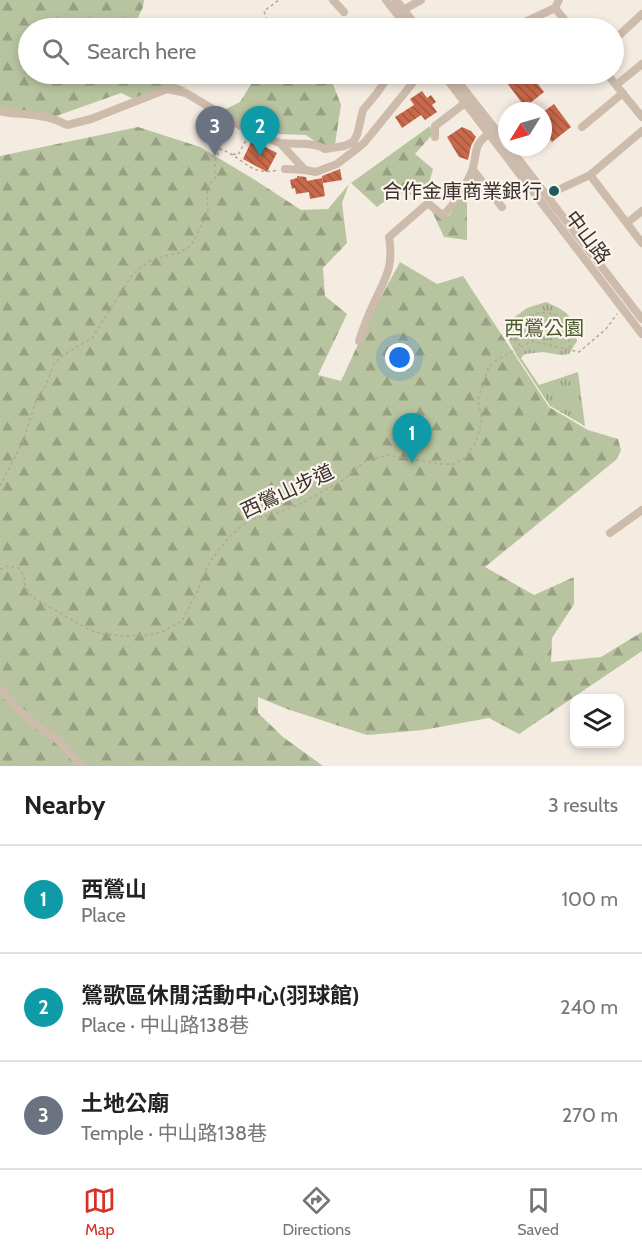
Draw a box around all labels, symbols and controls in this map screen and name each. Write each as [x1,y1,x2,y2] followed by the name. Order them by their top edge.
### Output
[18,18,624,84] search box
[39,35,72,68] icon: search
[87,38,196,65] text: Search here
[498,102,552,156] north arrow
[196,106,234,156] pin: 3
[240,106,280,156] pin: 2
[382,179,542,203] place label: 合作金庫商業銀行
[547,184,561,198] marker: 合作金庫商業銀行
[560,206,616,268] street label: 中山路
[504,316,584,340] park label: 西鶯公園
[385,343,414,372] your location
[392,414,432,463] pin: 1
[237,459,337,523] street label: 西鶯山步道
[570,694,624,748] map controls
[570,694,624,748] button: layers
[24,789,105,821] text: Nearby
[548,793,618,817] text: 3 results
[81,876,147,903] text: 西鶯山
[40,887,47,911] text: 1
[562,887,618,911] text: 100 m
[81,903,126,927] text: Place
[81,982,359,1009] text: 鶯歌區休閒活動中心(羽球館)
[38,995,49,1019] text: 2
[560,995,618,1019] text: 240 m
[81,1013,249,1037] text: Place · 中山路138巷
[81,1090,169,1117] text: 土地公廟
[38,1103,49,1127] text: 3
[562,1103,618,1127] text: 270 m
[81,1121,267,1145] text: Temple · 中山路138巷
[83,1184,116,1239] tab: Map
[283,1184,351,1239] tab: Directions
[517,1184,559,1239] tab: Saved

